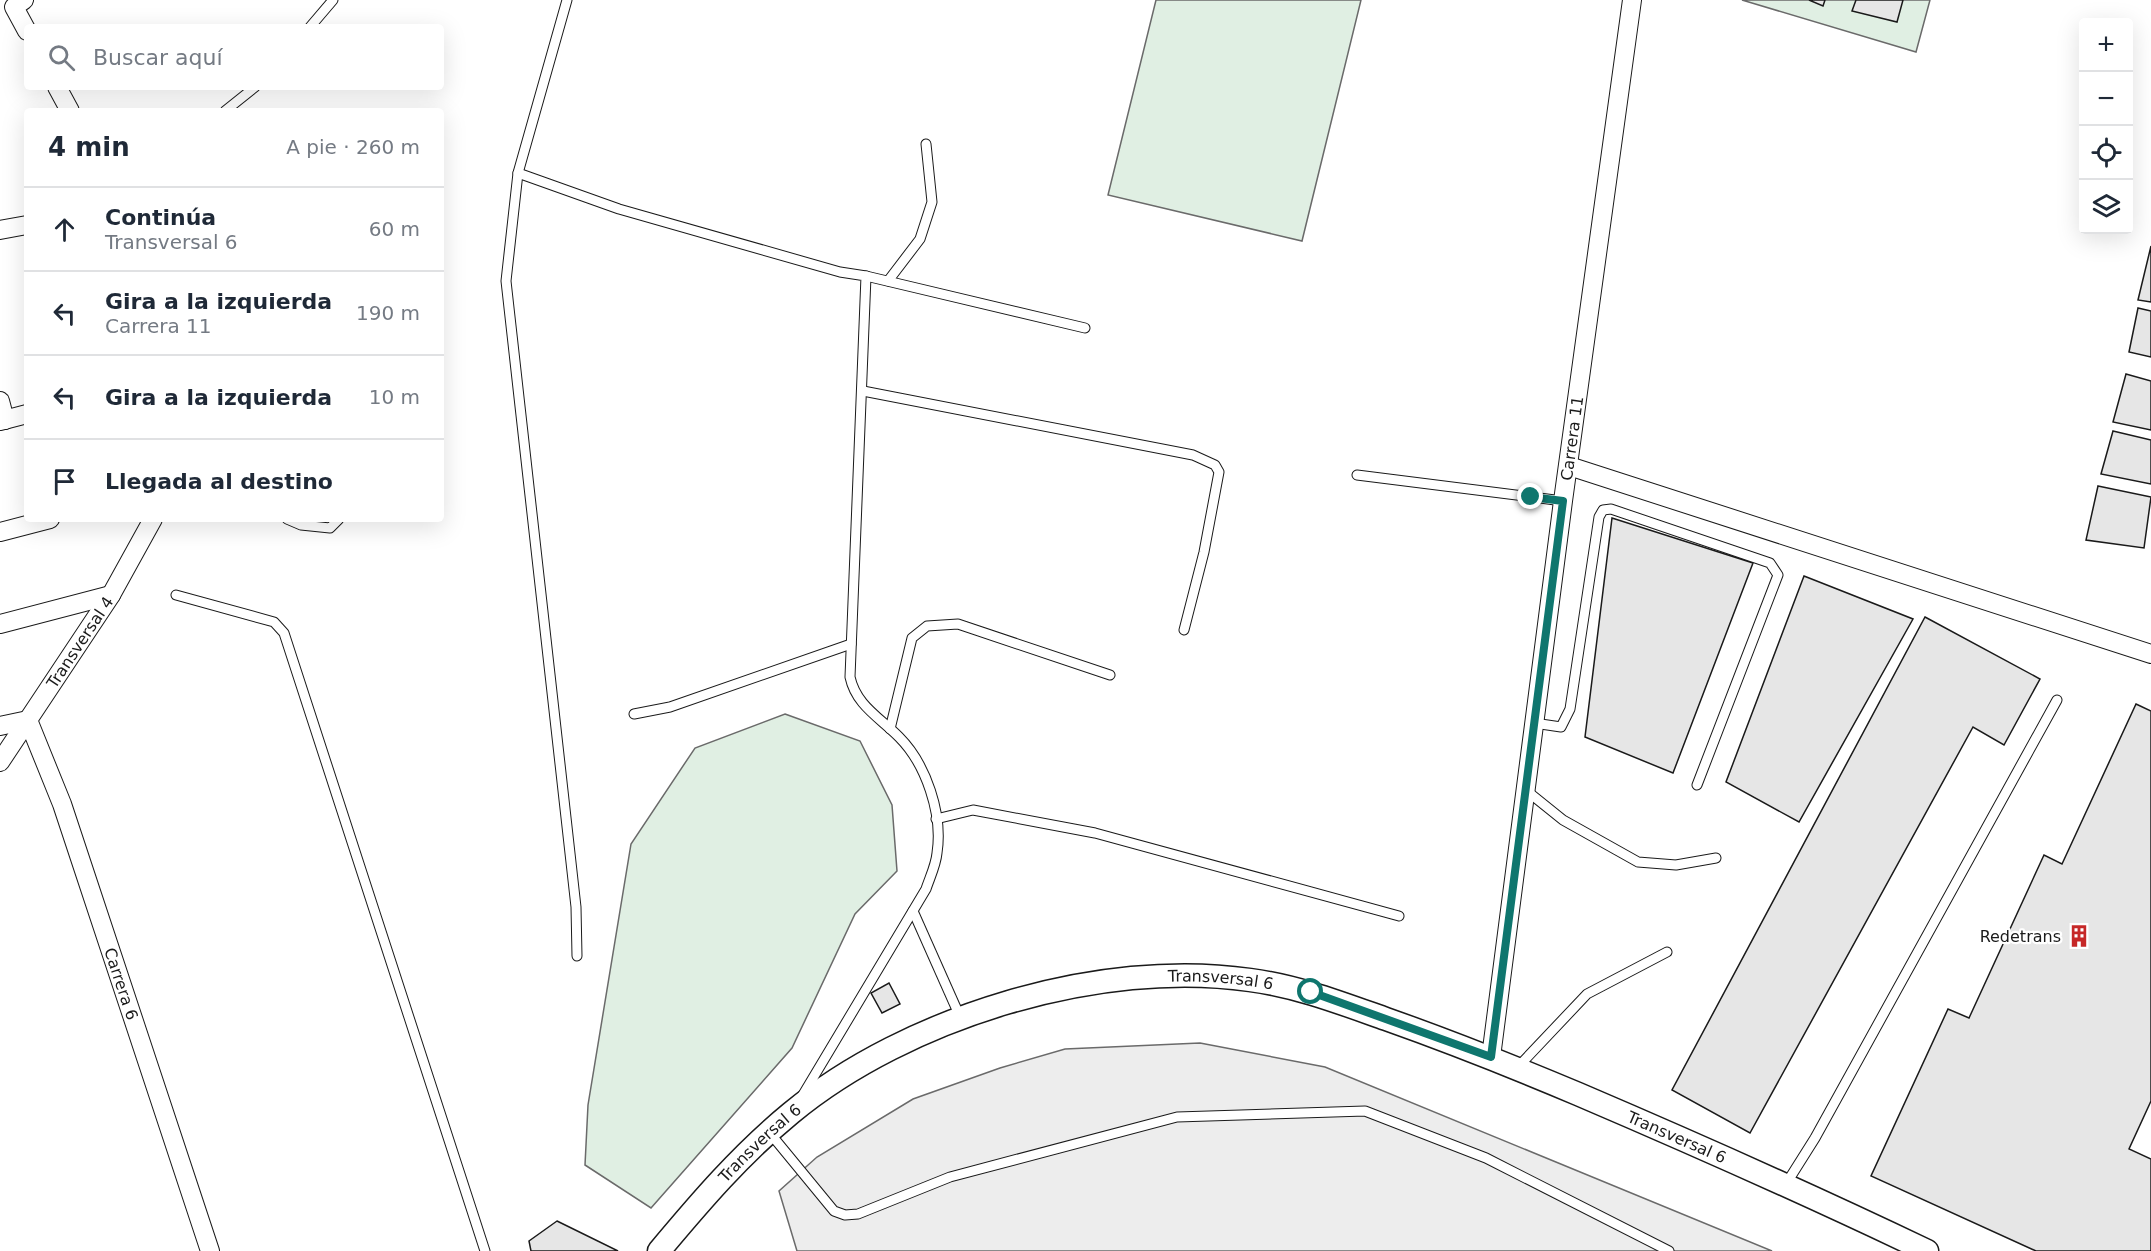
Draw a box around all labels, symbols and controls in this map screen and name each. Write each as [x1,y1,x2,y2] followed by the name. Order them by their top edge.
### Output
[2079,18,2133,234] map controls
[2079,18,2133,72] button: +
[24,24,444,90] search box
[45,41,78,74] icon: search
[93,45,223,70] text: Buscar aquí
[2079,72,2133,126] button: −
[2079,126,2133,180] button: locate
[48,132,130,162] text: 4 min
[286,135,420,159] text: A pie · 260 m
[2079,180,2133,234] button: layers
[105,205,216,230] text: Continúa
[48,213,81,246] icon: ahead
[369,217,420,241] text: 60 m
[105,230,238,254] text: Transversal 6
[105,289,332,314] text: Gira a la izquierda
[48,297,81,330] icon: left
[356,301,420,325] text: 190 m
[105,314,211,338] text: Carrera 11
[48,381,81,414] icon: left
[105,385,332,410] text: Gira a la izquierda
[369,385,420,409] text: 10 m
[1556,395,1587,482] street label: Carrera 11
[48,465,81,498] icon: arrive
[105,469,333,494] text: Llegada al destino
[1517,483,1543,509] route end
[42,593,117,692] street label: Transversal 4
[2066,923,2092,949] building icon: Redetrans
[1980,927,2061,946] place label: Redetrans
[101,945,142,1022] street label: Carrera 6
[1167,966,1275,993] street label: Transversal 6
[1297,978,1323,1004] route start
[714,1099,805,1187] street label: Transversal 6
[1624,1107,1729,1167] street label: Transversal 6

